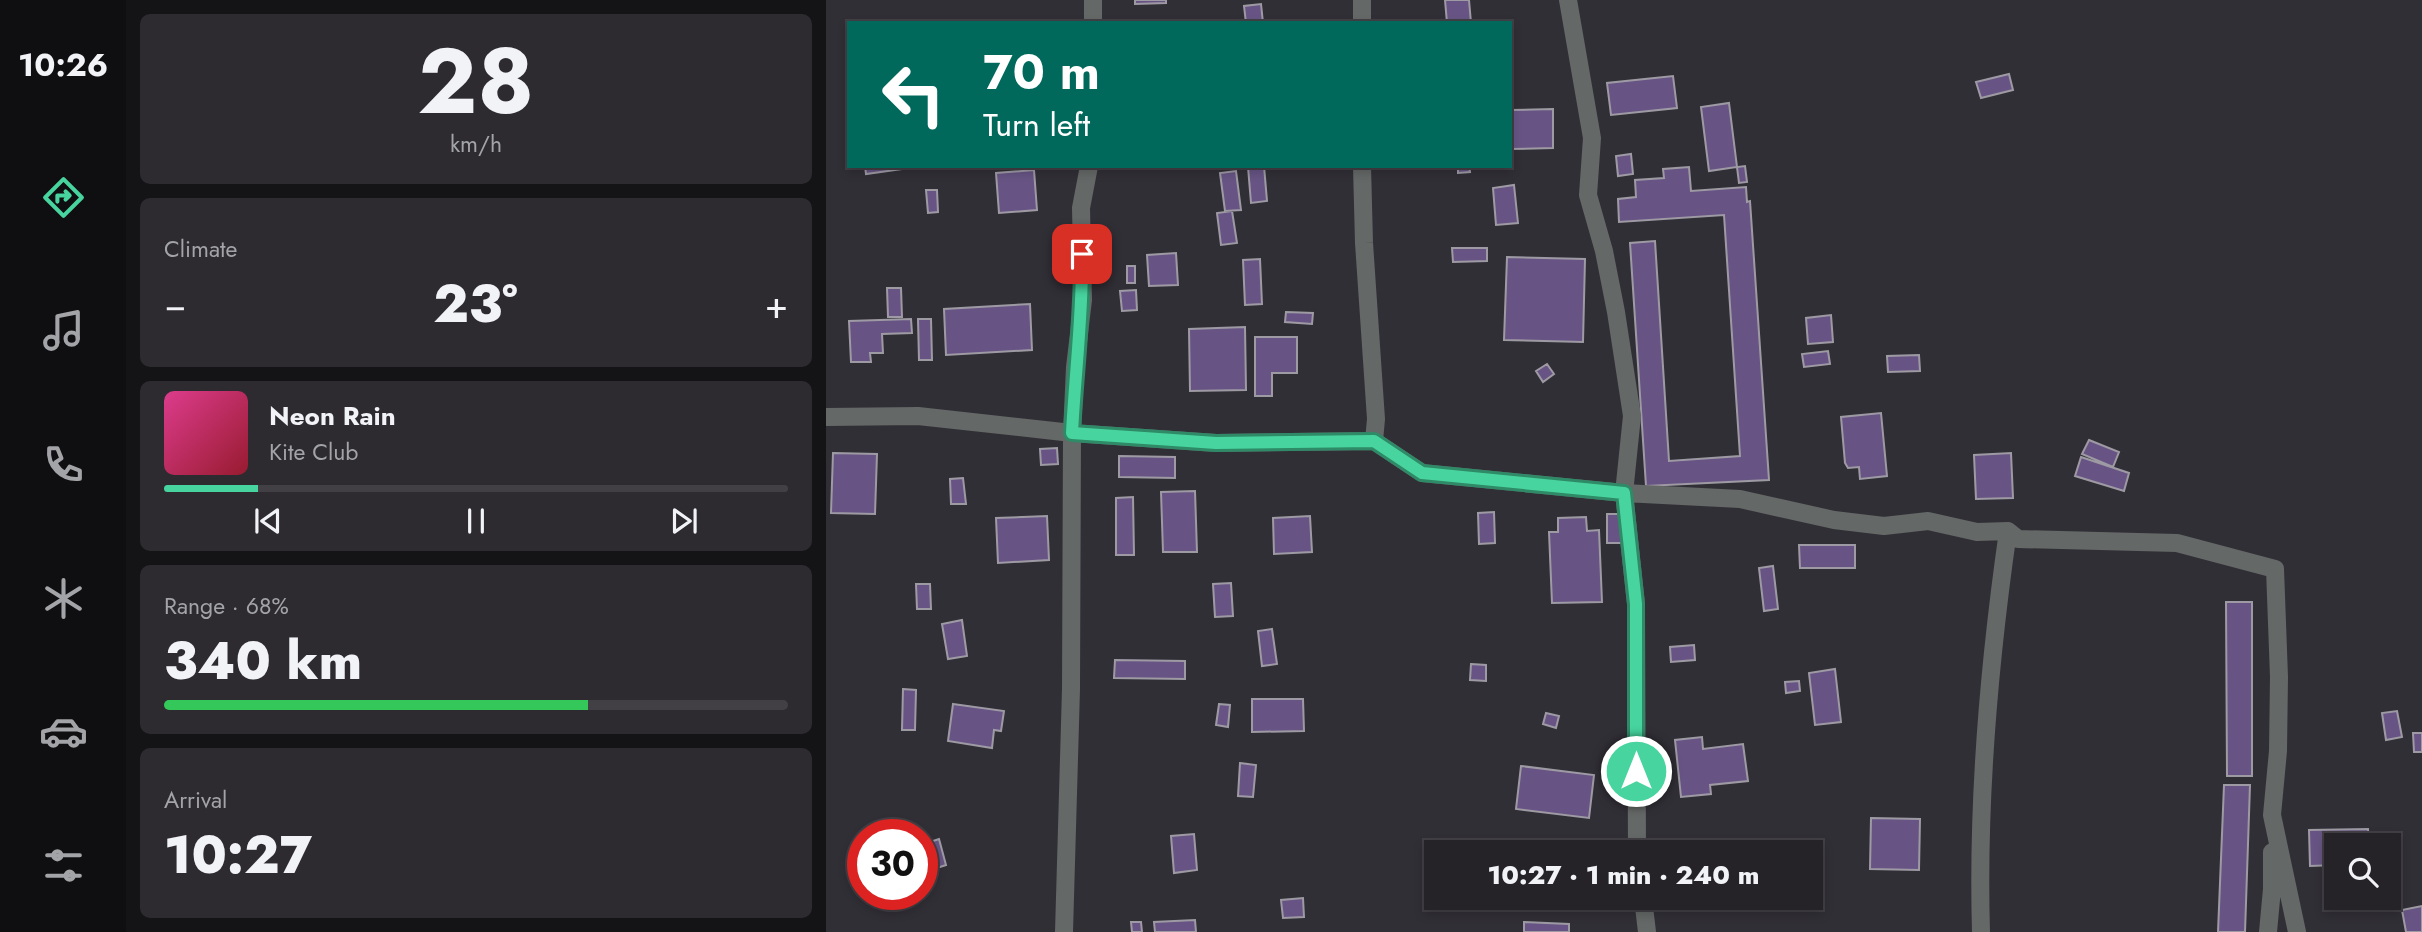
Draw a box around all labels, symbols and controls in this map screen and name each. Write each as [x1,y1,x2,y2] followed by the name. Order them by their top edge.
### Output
[418,16,534,147] text: 28
[983,37,1100,107] text: 70 m
[18,42,108,88] text: 10:26
[868,49,959,140] icon: left
[983,102,1090,148] text: Turn left
[450,127,502,161] text: km/h
[39,173,88,222] icon: directions
[1052,224,1112,284] pin
[164,232,237,266] text: Climate
[1063,235,1101,273] icon: arrive
[433,266,518,342] text: 23°
[164,277,186,332] text: −
[765,277,788,332] text: +
[39,306,88,355] icon: music
[269,397,396,435] text: Neon Rain
[269,435,358,469] text: Kite Club
[39,440,88,489] icon: phone
[249,502,287,540] icon: previous
[457,502,495,540] icon: pause
[665,502,703,540] icon: next
[39,574,88,623] icon: climate
[164,589,289,623] text: Range · 68%
[164,623,362,699] text: 340 km
[39,707,88,756] icon: car
[1599,734,1673,808] position arrow
[164,783,227,817] text: Arrival
[164,817,312,893] text: 10:27
[847,819,938,910] speed limit sign: 30
[2324,833,2401,910] map controls
[2324,833,2401,910] button: search
[39,841,88,890] icon: filters
[1488,856,1759,894] text: 10:27 · 1 min · 240 m

